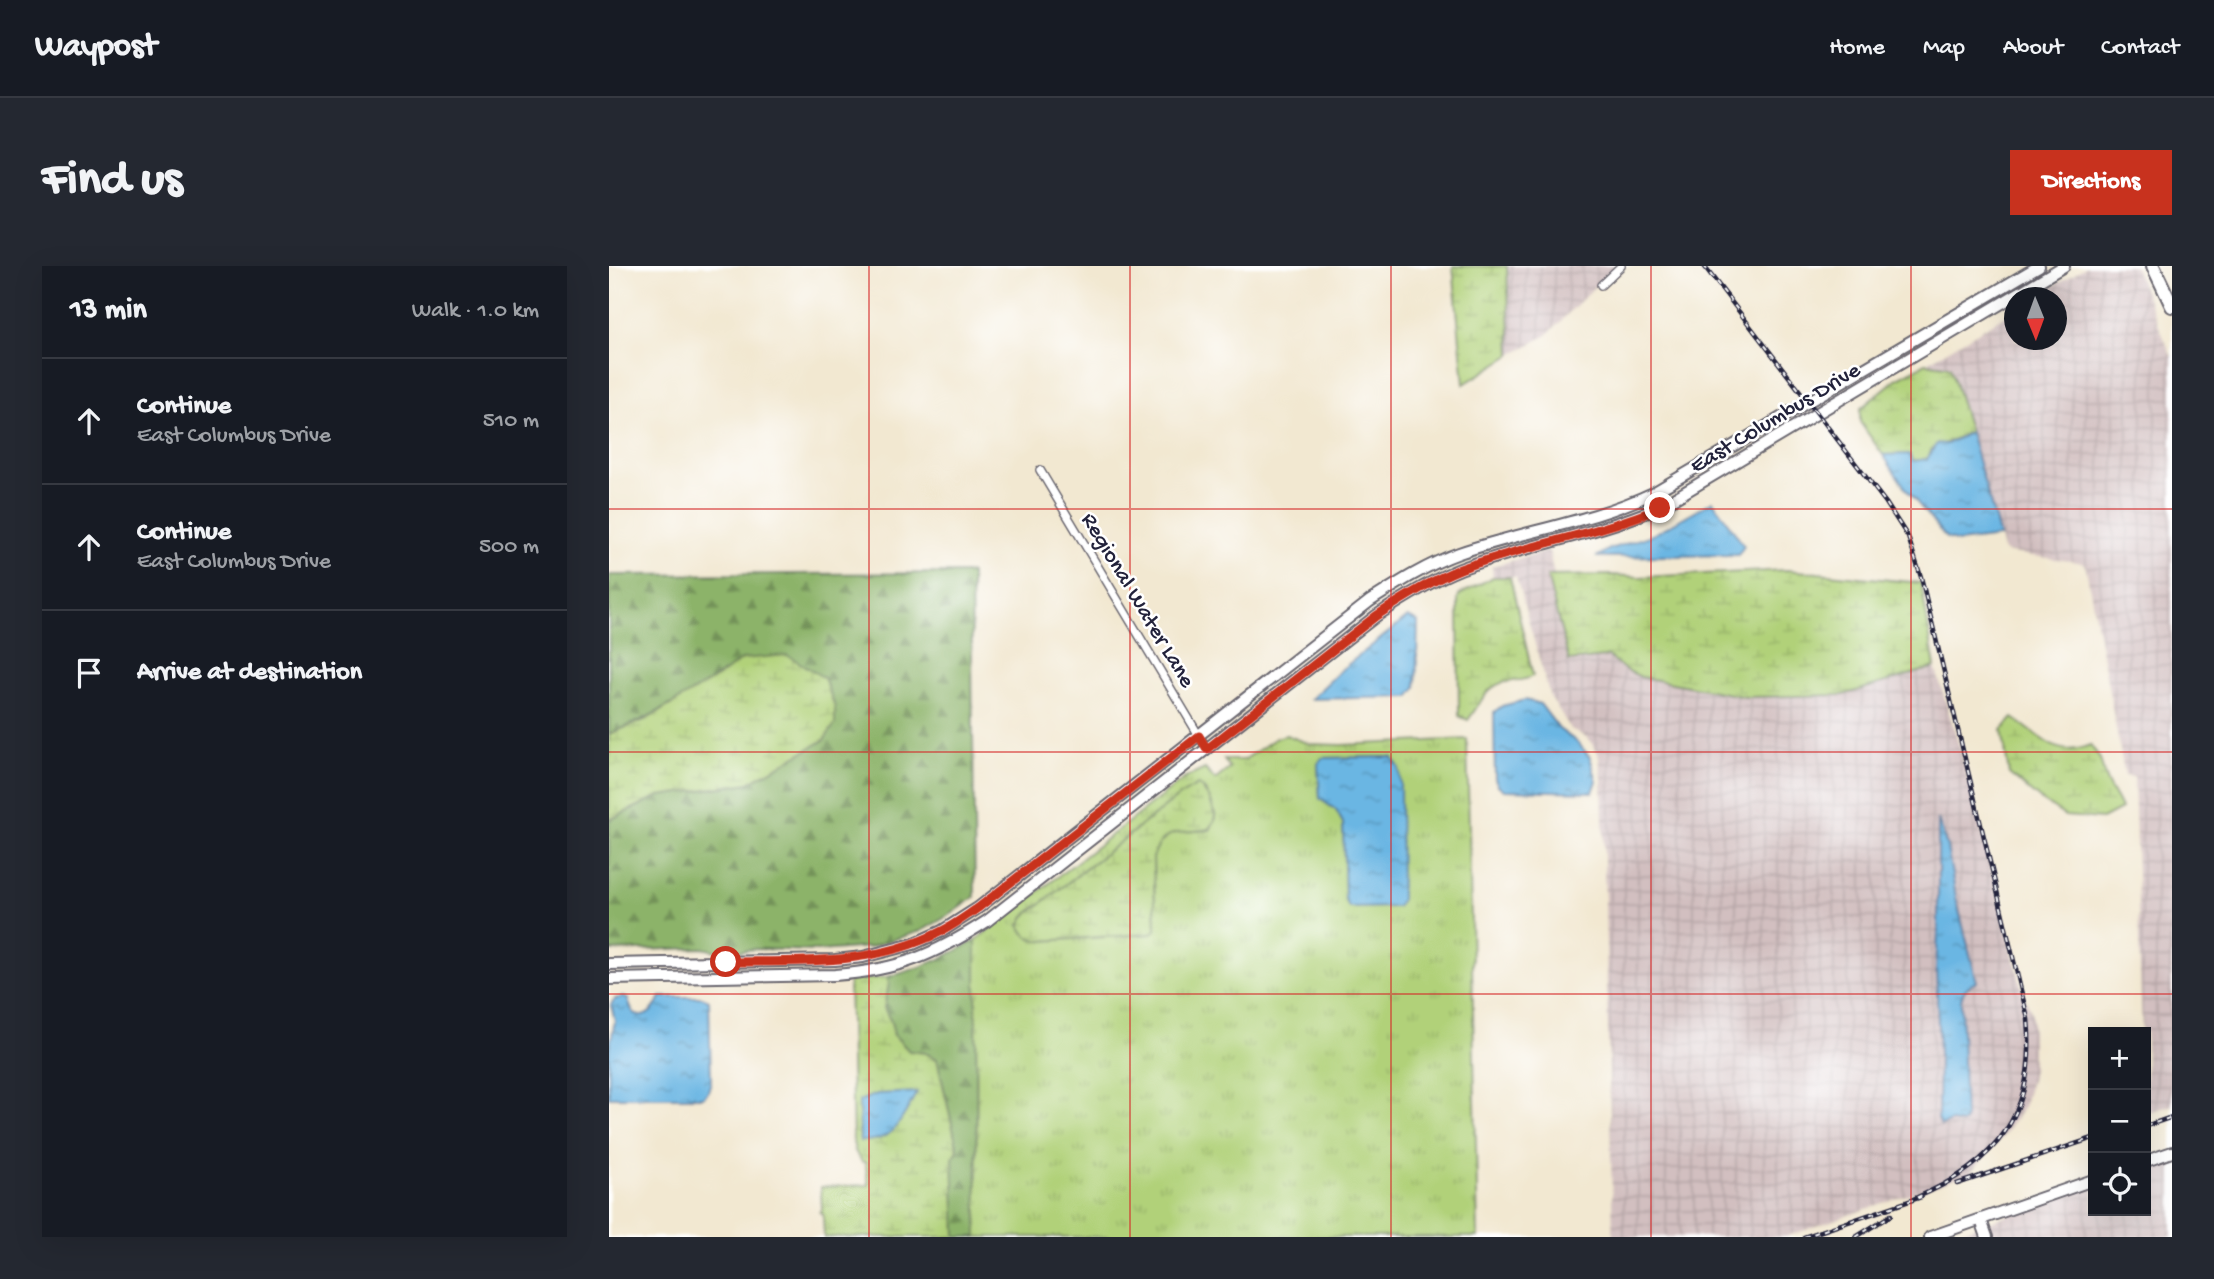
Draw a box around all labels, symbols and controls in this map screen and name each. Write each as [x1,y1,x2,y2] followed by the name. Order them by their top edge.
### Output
[35,29,157,67] text: Waypost
[1829,34,1885,63] text: Home
[1923,34,1965,63] text: Map
[2003,34,2063,63] text: About
[2101,34,2179,63] text: Contact
[2010,150,2172,215] button: Directions
[42,153,182,211] text: Find us
[2004,287,2067,350] north arrow
[70,294,147,329] text: 13 min
[412,298,539,325] text: Walk · 1.0 km
[1686,357,1867,481] street label: East Columbus Drive
[137,392,231,423] text: Continue
[70,402,108,440] icon: ahead
[483,408,539,435] text: 510 m
[137,423,331,450] text: East Columbus Drive
[1644,492,1675,523] route end
[1074,508,1200,694] street label: Regional Water Lane
[137,518,231,549] text: Continue
[70,528,108,566] icon: ahead
[479,534,539,561] text: 500 m
[137,549,331,576] text: East Columbus Drive
[70,654,108,692] icon: arrive
[137,658,362,689] text: Arrive at destination
[710,946,741,977] route start
[2088,1027,2151,1216] map controls
[2088,1027,2151,1090] button: +
[2088,1090,2151,1153] button: −
[2088,1153,2151,1216] button: locate

